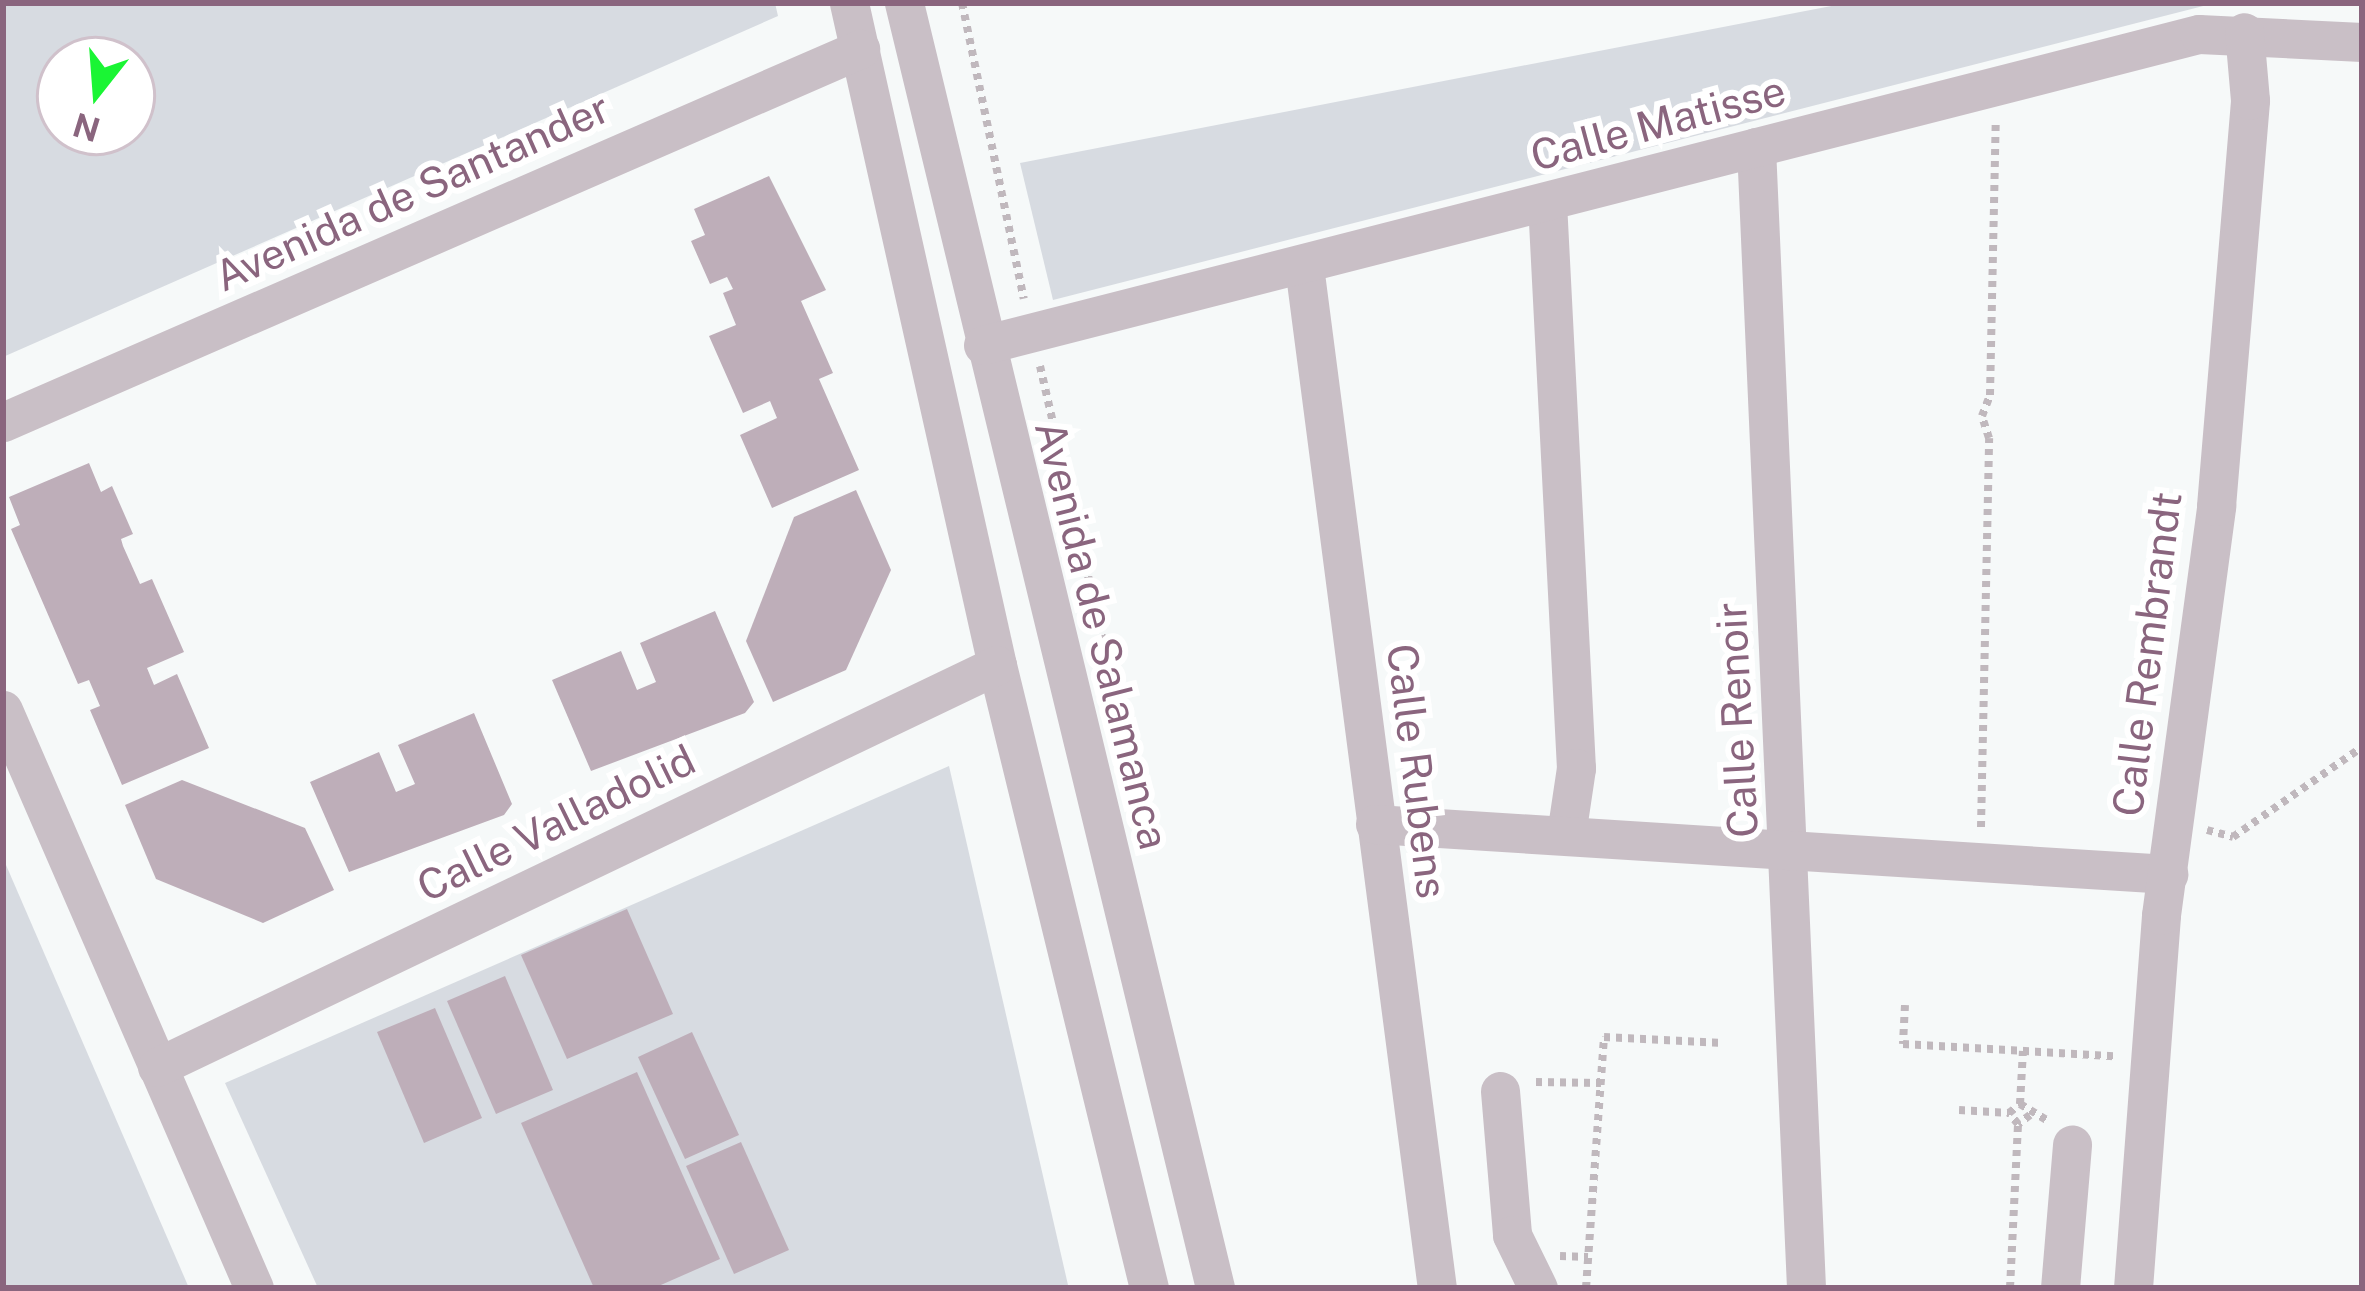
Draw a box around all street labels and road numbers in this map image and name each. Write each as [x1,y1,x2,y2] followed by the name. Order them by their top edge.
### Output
[1525,65,1791,181] street label: Calle Matisse
[206,82,618,302] street label: Avenida de Santander
[1024,415,1180,855] street label: Avenida de Salamanca
[2102,489,2192,819] street label: Calle Rembrandt
[1706,601,1768,839] street label: Calle Renoir
[1376,641,1458,901] street label: Calle Rubens
[408,734,704,912] street label: Calle Valladolid

